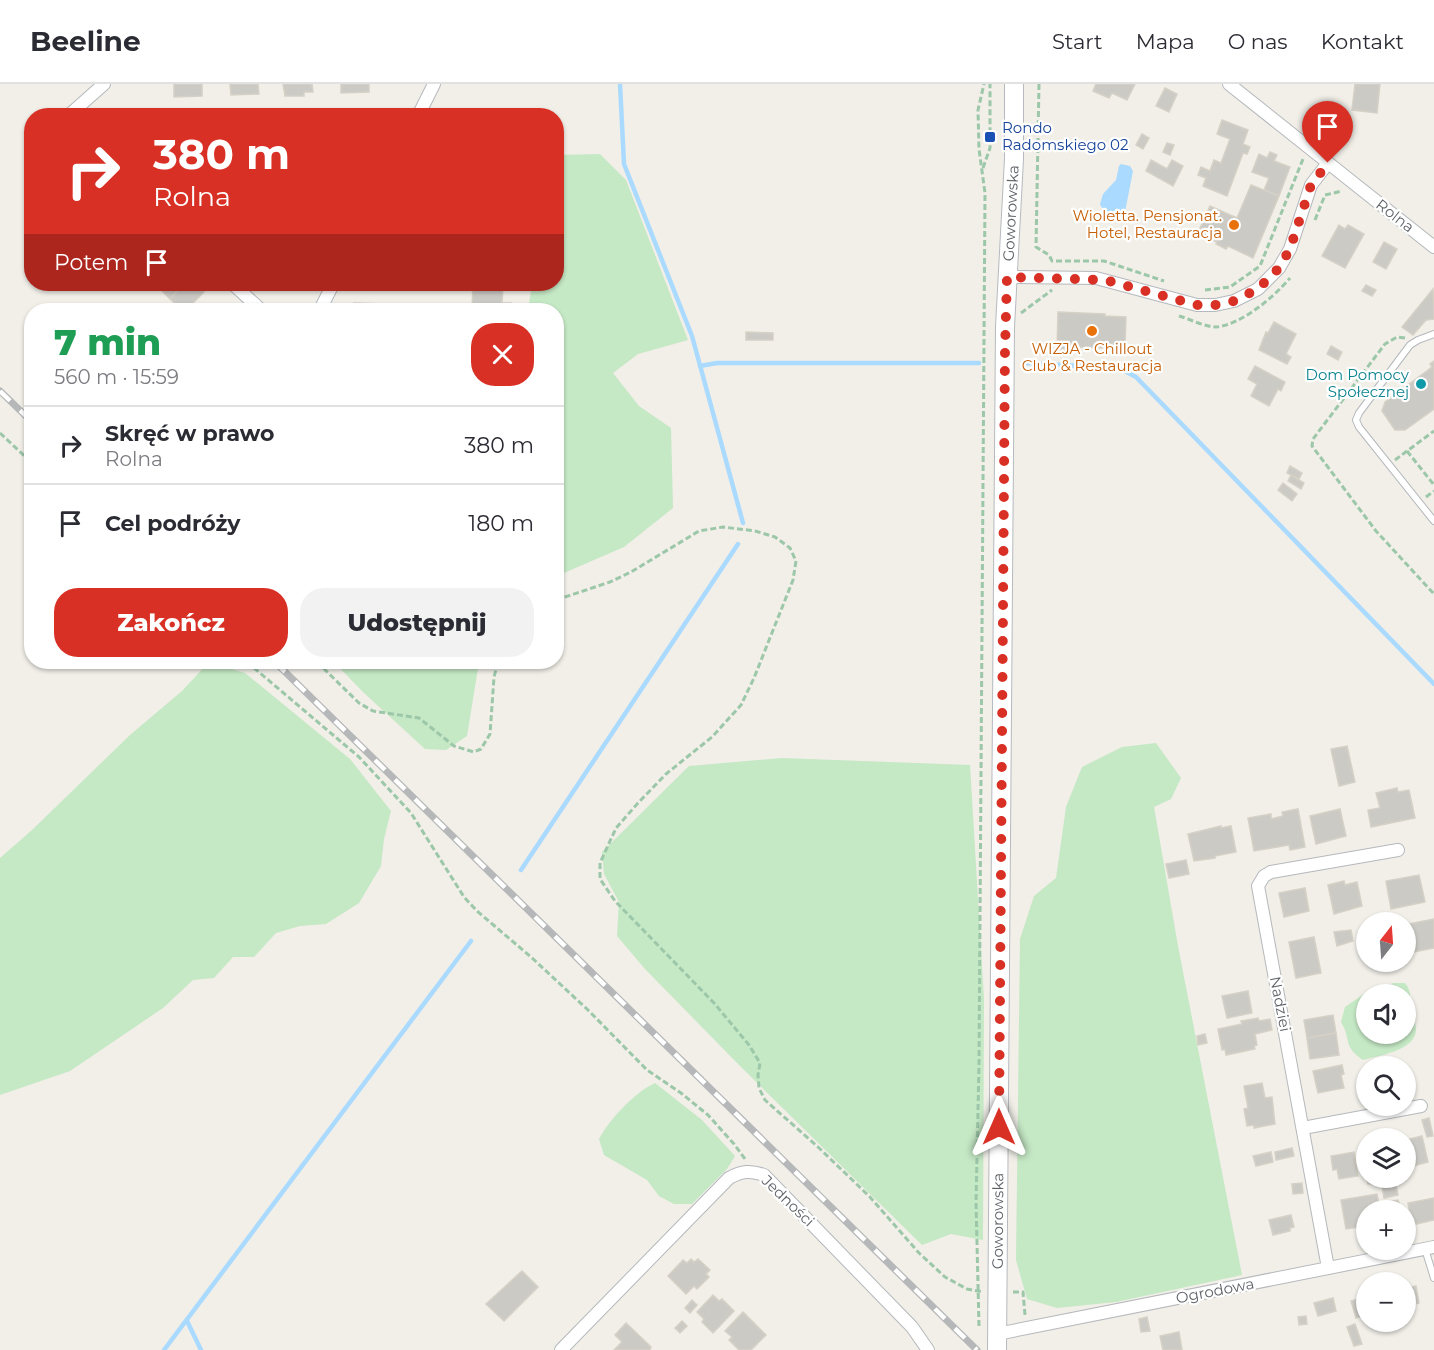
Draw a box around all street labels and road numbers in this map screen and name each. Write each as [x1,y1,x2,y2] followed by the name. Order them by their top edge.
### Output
[999,165,1023,262] street label: Goworowska
[1372,195,1418,236] street label: Rolna
[1266,975,1295,1033] street label: Nadziei
[757,1170,819,1230] street label: Jedności
[988,1173,1007,1269] street label: Goworowska
[1174,1274,1256,1307] street label: Ogrodowa

